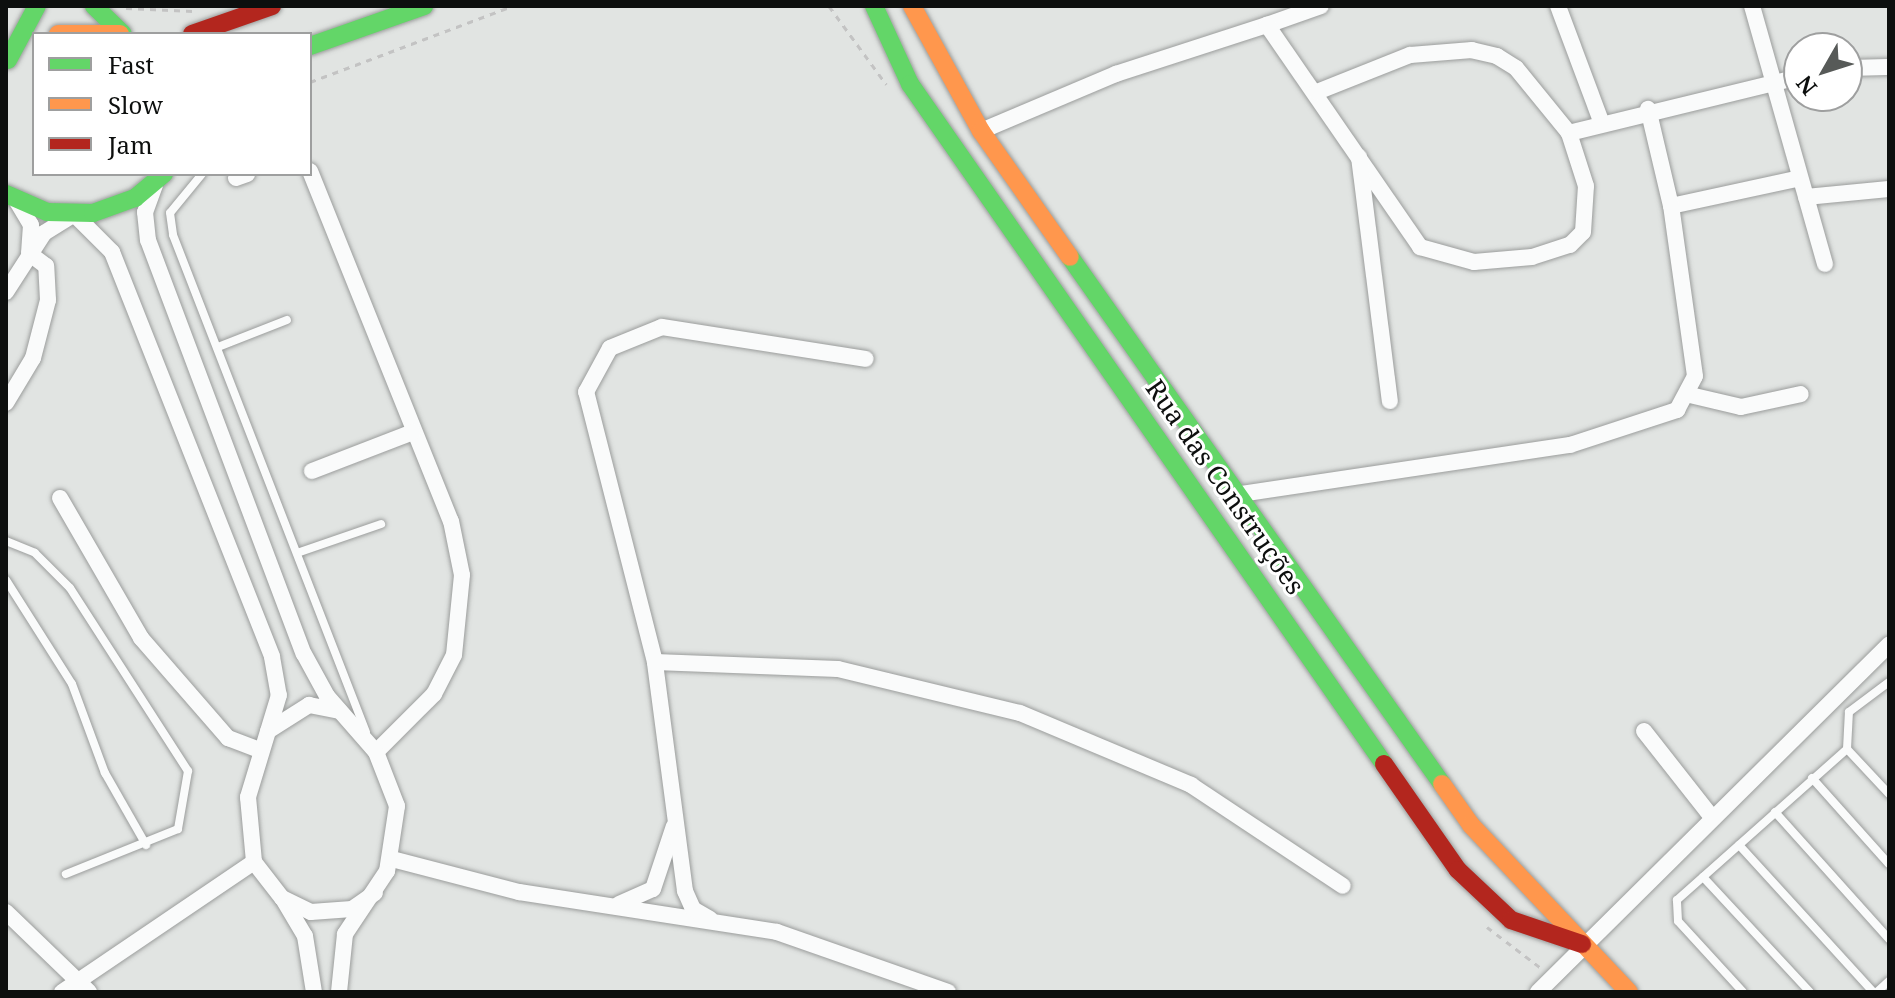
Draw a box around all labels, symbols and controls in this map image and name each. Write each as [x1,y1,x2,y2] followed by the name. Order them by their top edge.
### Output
[32,32,312,176] legend
[1783,32,1863,112] north arrow
[108,48,154,81] text: Fast
[1789,70,1823,102] text: N
[108,88,163,121] text: Slow
[108,128,153,161] text: Jam
[1139,374,1311,600] street label: Rua das Construções

